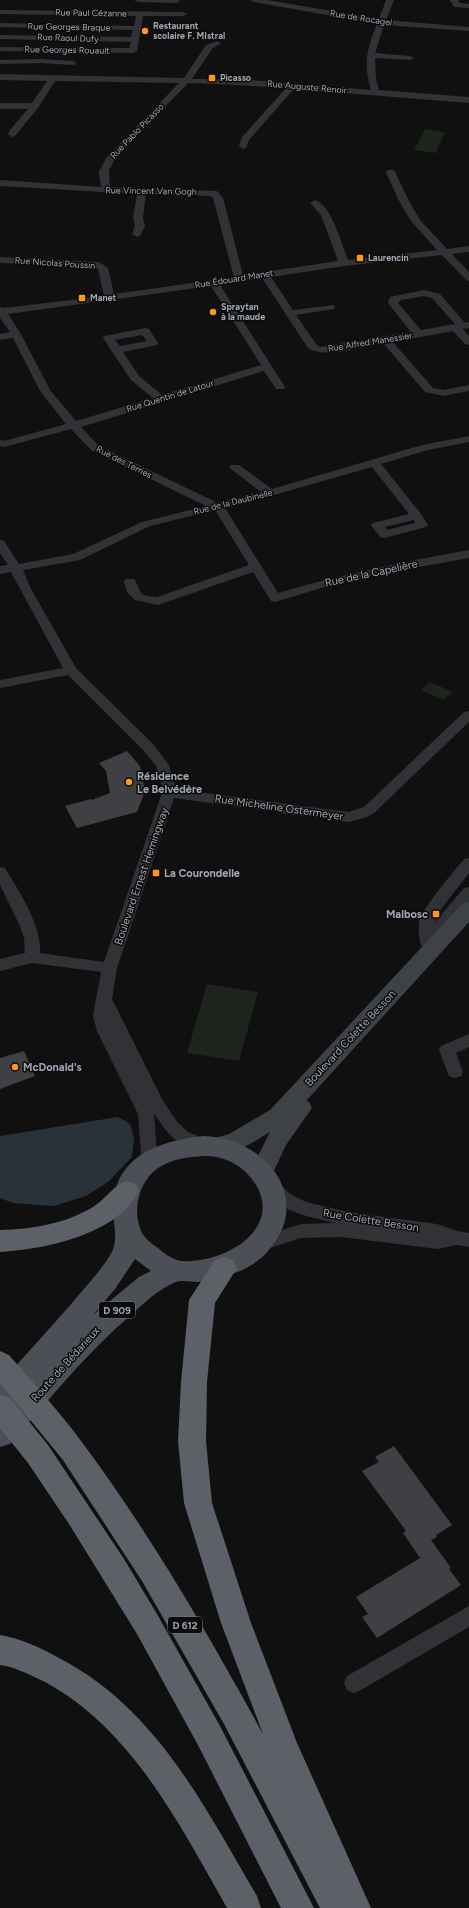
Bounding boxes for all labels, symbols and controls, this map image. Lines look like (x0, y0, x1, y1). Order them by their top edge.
street label: Rue Paul Cézanne (55, 6, 127, 19)
street label: Rue de Rocagel (329, 7, 393, 28)
street label: Rue Georges Braque (28, 20, 111, 33)
place label: Restaurant scolaire F. MIstral (153, 20, 225, 41)
marker: Restaurant scolaire F. MIstral (140, 26, 150, 36)
street label: Rue Raoul Dufy (37, 31, 99, 44)
street label: Rue Georges Rouault (24, 43, 110, 56)
place label: Picasso (220, 72, 251, 83)
marker: Picasso (207, 73, 217, 83)
street label: Rue Auguste Renoir (267, 78, 347, 95)
street label: Rue Pablo Picasso (107, 101, 166, 161)
street label: Rue Vincent Van Gogh (105, 184, 197, 197)
place label: Laurencin (368, 252, 409, 263)
marker: Laurencin (355, 253, 365, 263)
street label: Rue Nicolas Poussin (14, 254, 96, 271)
street label: Rue Édouard Manet (194, 267, 275, 290)
place label: Manet (90, 292, 117, 303)
marker: Manet (77, 293, 87, 303)
place label: Spraytan à la maude (221, 301, 265, 322)
marker: Spraytan à la maude (208, 307, 218, 317)
street label: Rue Alfred Manessier (327, 329, 413, 354)
street label: Rue Quentin de Latour (125, 377, 215, 414)
street label: Rue des Terries (95, 443, 154, 480)
street label: Rue de la Daubinelle (192, 486, 274, 517)
street label: Rue de la Capelière (324, 557, 419, 590)
place label: Résidence Le Belvédère (137, 770, 202, 796)
marker: Résidence Le Belvédère (124, 777, 134, 787)
street label: Rue Micheline Ostermeyer (214, 792, 344, 823)
street label: Boulevard Ernest Hemingway (112, 806, 171, 947)
place label: La Courondelle (164, 867, 240, 880)
marker: La Courondelle (151, 868, 161, 878)
place label: Malbosc (386, 908, 428, 921)
marker: Malbosc (431, 909, 441, 919)
street label: Boulevard Colette Besson (302, 988, 398, 1089)
place label: McDonald's (23, 1061, 82, 1074)
marker: McDonald's (10, 1062, 20, 1072)
street label: Rue Colette Besson (322, 1206, 420, 1235)
road number: D 909 (99, 1302, 135, 1318)
street label: Route de Bédarieux (28, 1324, 103, 1404)
road number: D 612 (168, 1617, 202, 1633)

